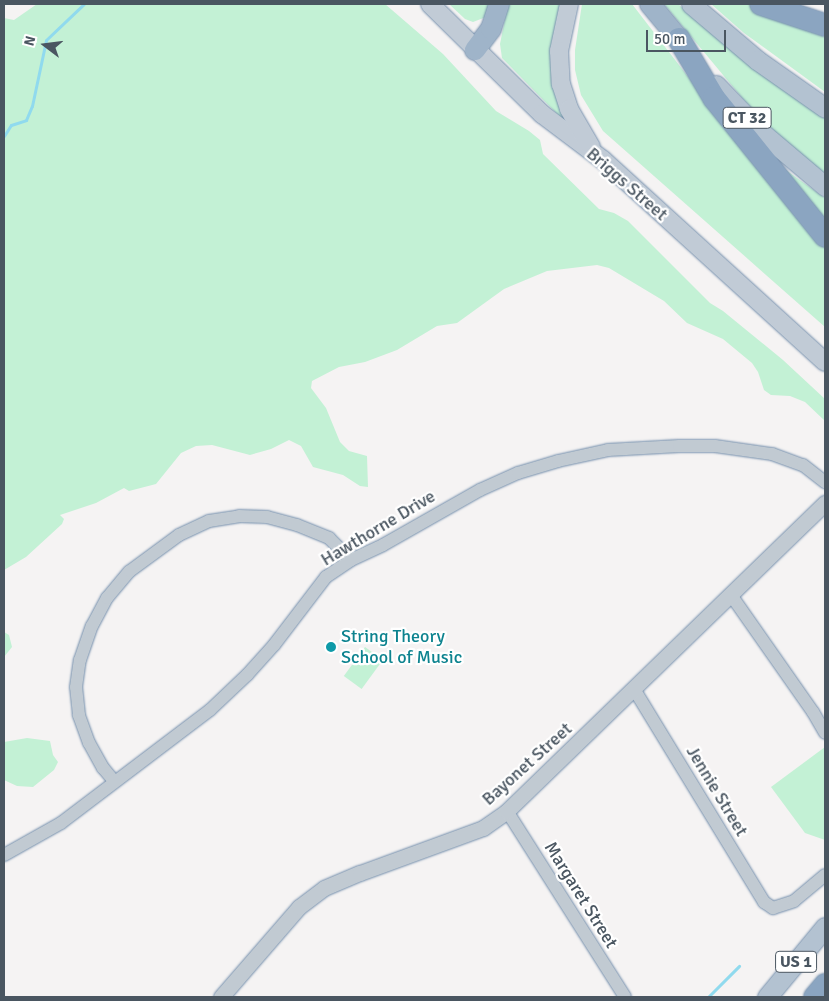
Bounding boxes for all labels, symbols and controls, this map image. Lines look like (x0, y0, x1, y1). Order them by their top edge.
north arrow (20, 20, 70, 70)
scale bar (649, 20, 729, 52)
text: 50 m (654, 30, 685, 48)
text: N (21, 34, 40, 48)
road number: CT 32 (722, 105, 772, 132)
street label: Briggs Street (582, 143, 672, 225)
street label: Hawthorne Drive (317, 485, 439, 571)
place label: String Theory School of Music (341, 626, 462, 669)
marker: String Theory School of Music (325, 641, 337, 653)
street label: Bayonet Street (478, 718, 576, 810)
street label: Jennie Street (682, 742, 752, 840)
street label: Margaret Street (540, 838, 622, 952)
road number: US 1 (775, 949, 817, 976)

